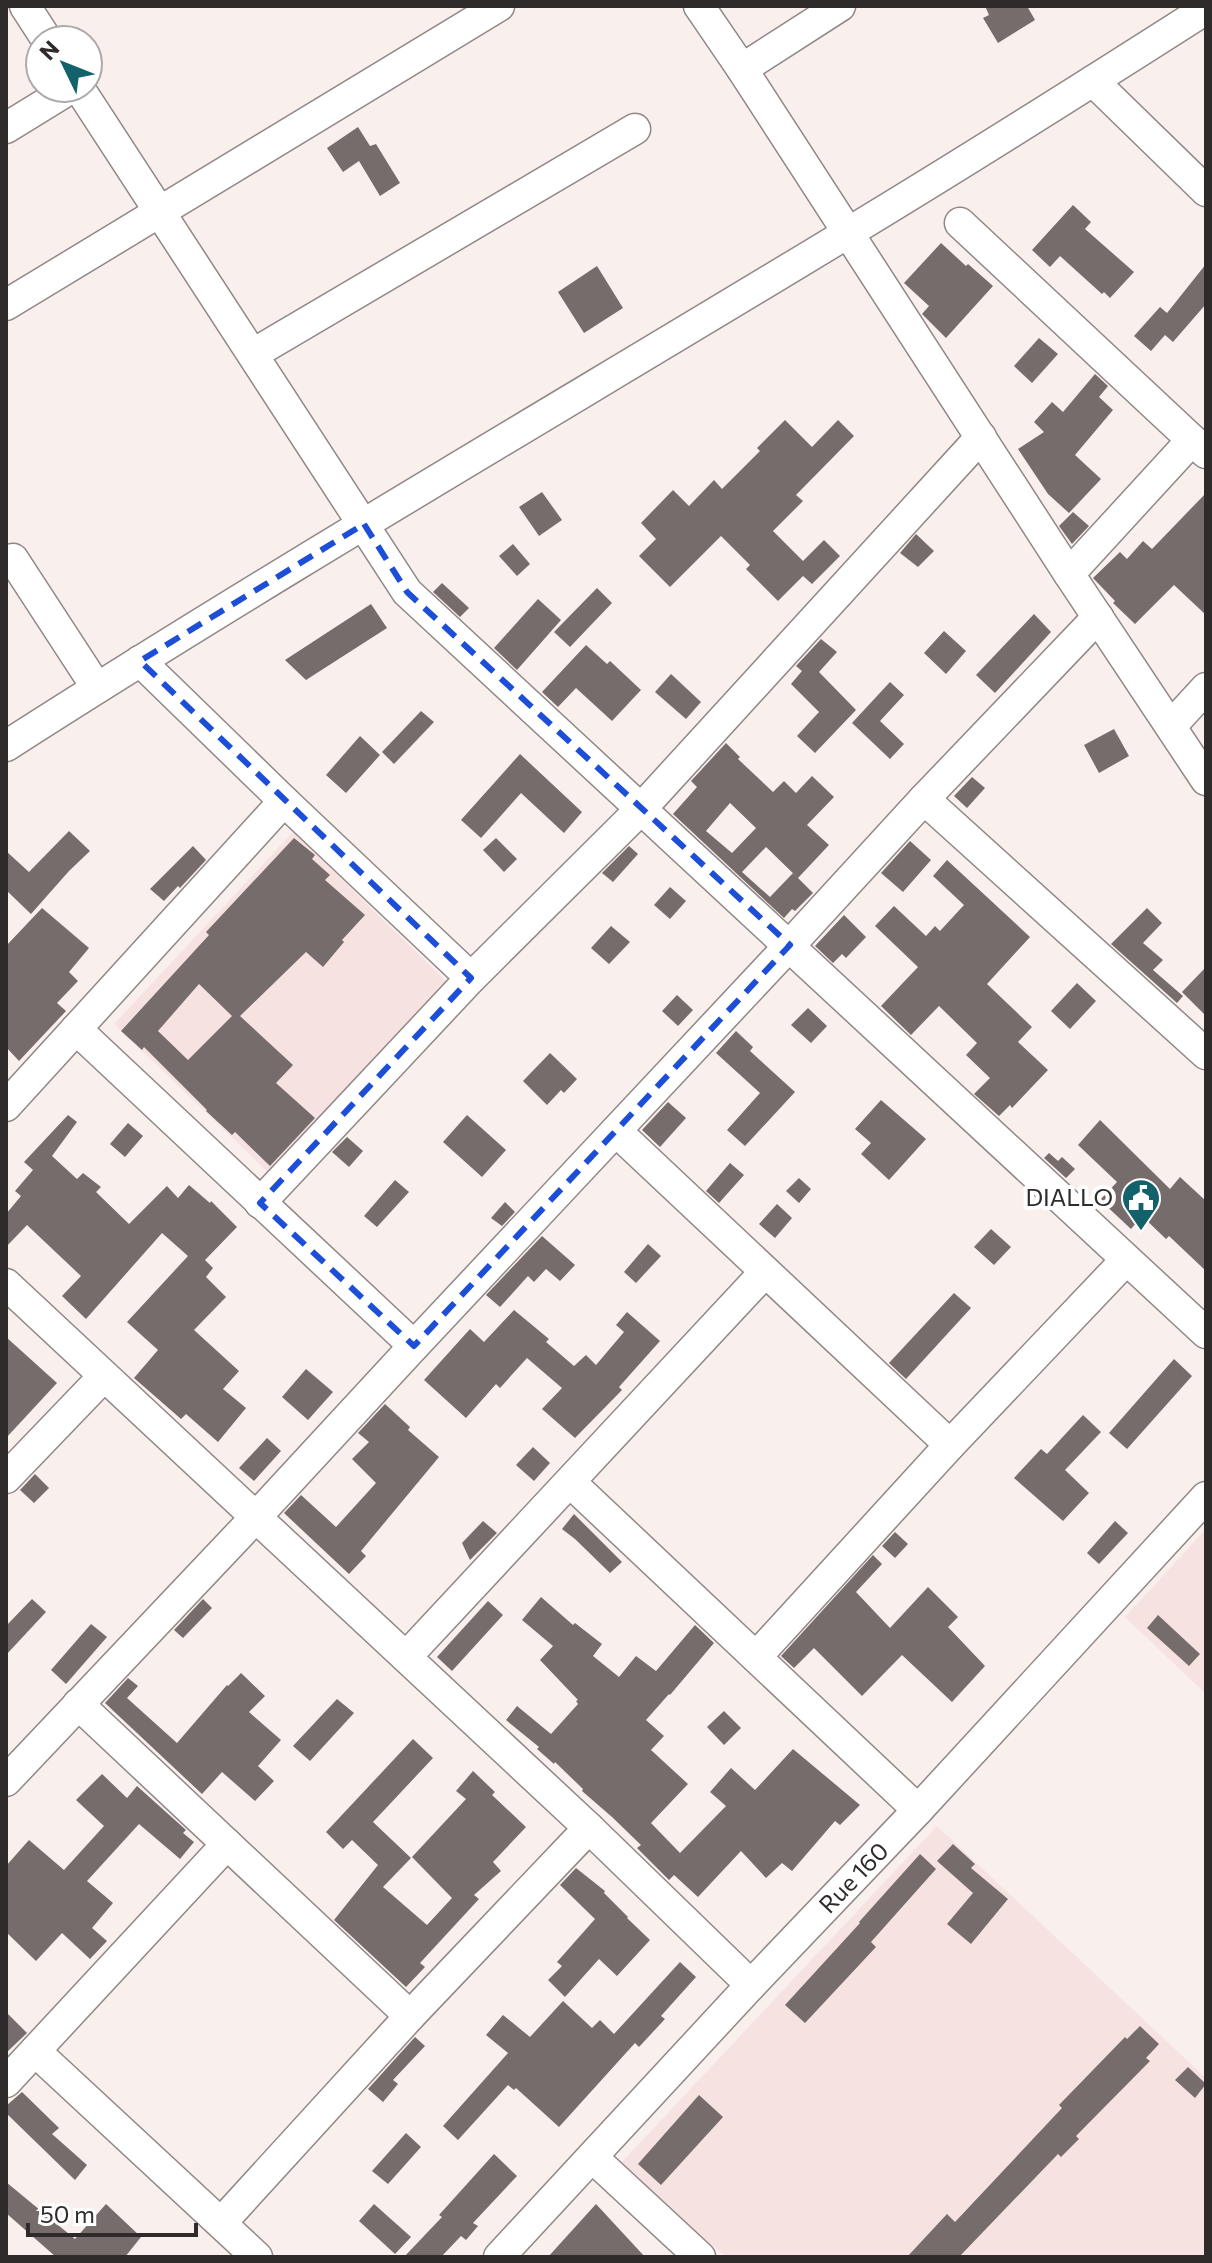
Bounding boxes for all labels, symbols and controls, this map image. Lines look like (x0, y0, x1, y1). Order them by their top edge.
north arrow (24, 24, 104, 104)
text: N (34, 35, 65, 65)
public building icon: DIALLO (1120, 1177, 1162, 1232)
place label: DIALLO (1025, 1182, 1113, 1211)
street label: Rue 160 (812, 1836, 894, 1918)
scale bar (28, 2187, 196, 2237)
text: 50 m (40, 2199, 95, 2228)

